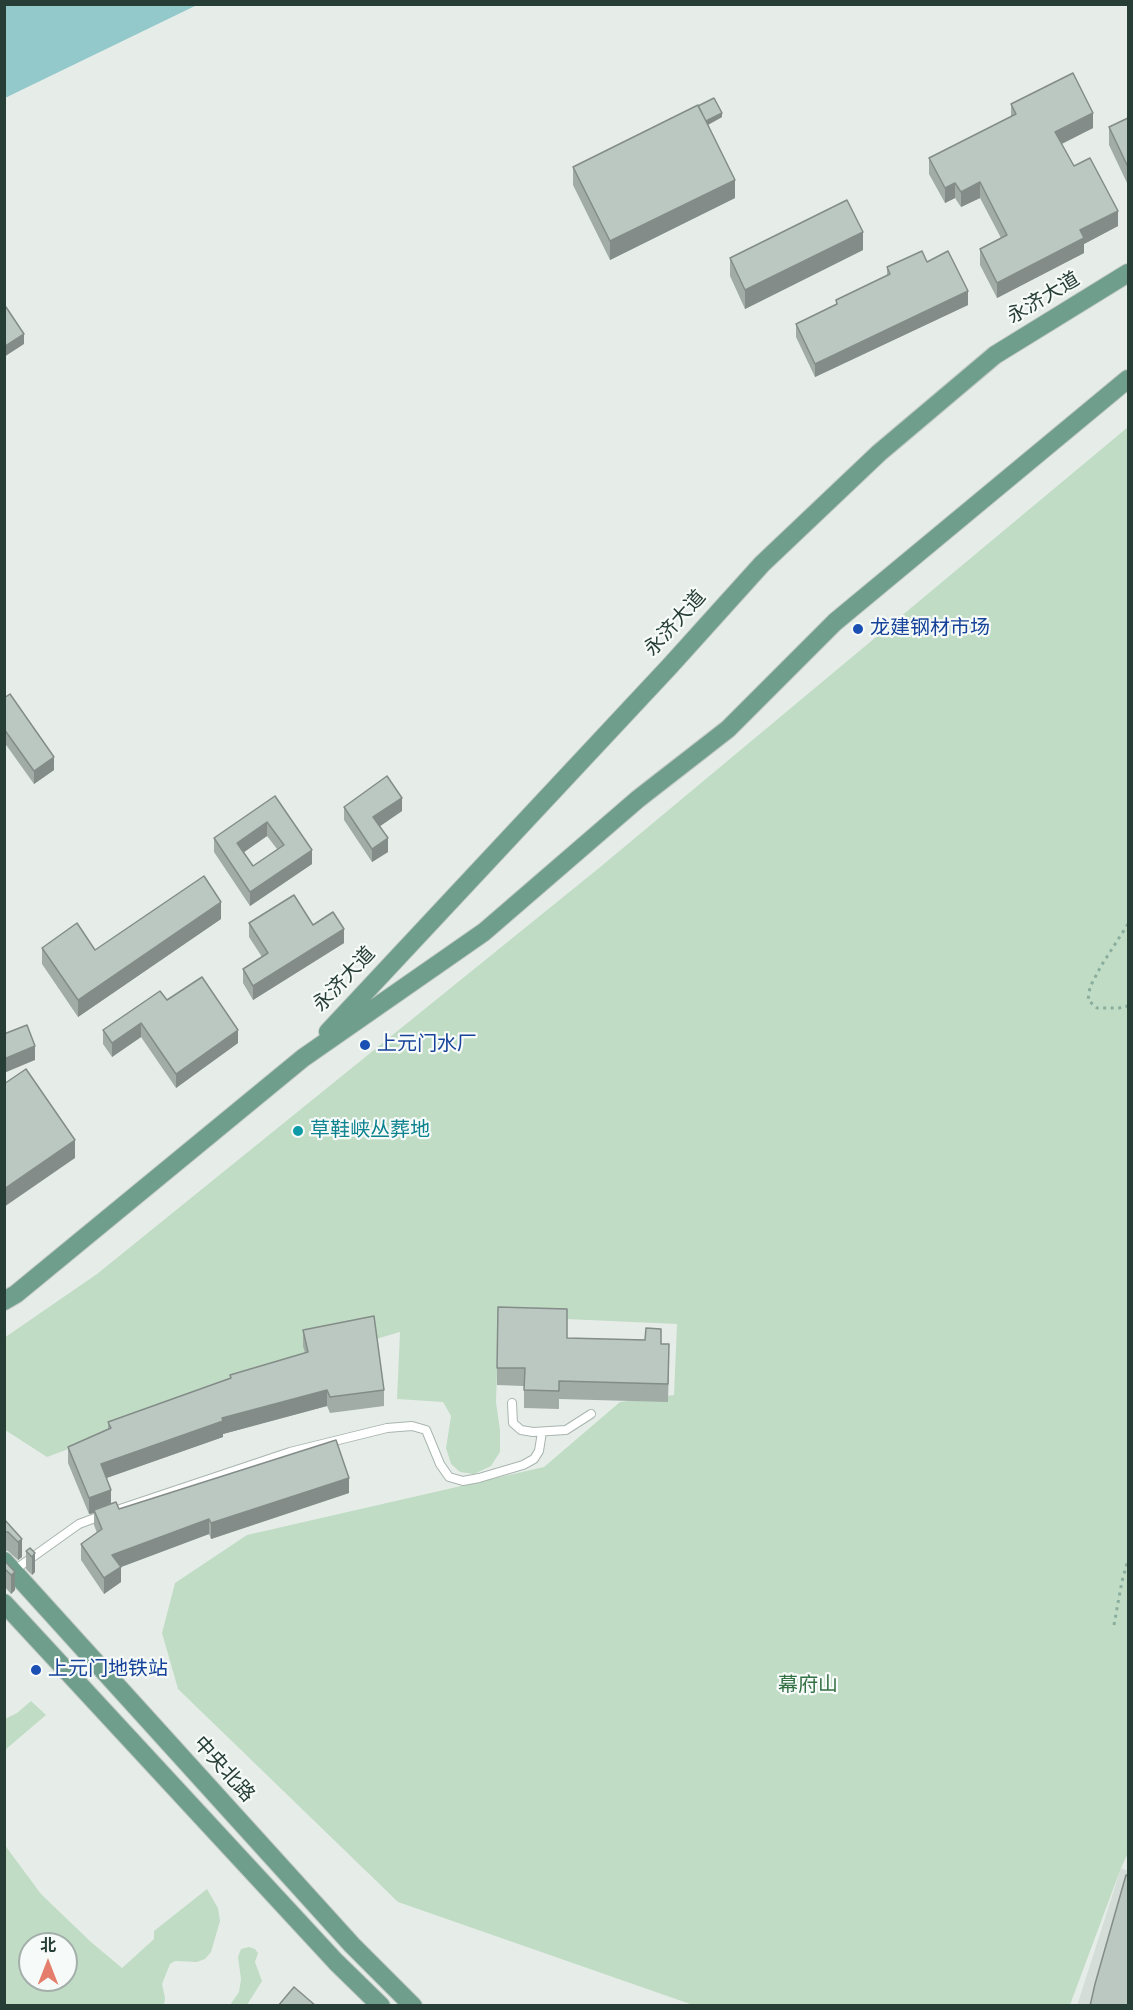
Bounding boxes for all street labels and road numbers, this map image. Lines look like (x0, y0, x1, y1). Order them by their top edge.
street label: 永济大道 (1004, 268, 1084, 330)
street label: 永济大道 (640, 586, 712, 662)
street label: 永济大道 (309, 943, 381, 1017)
street label: 中央北路 (187, 1732, 259, 1808)

